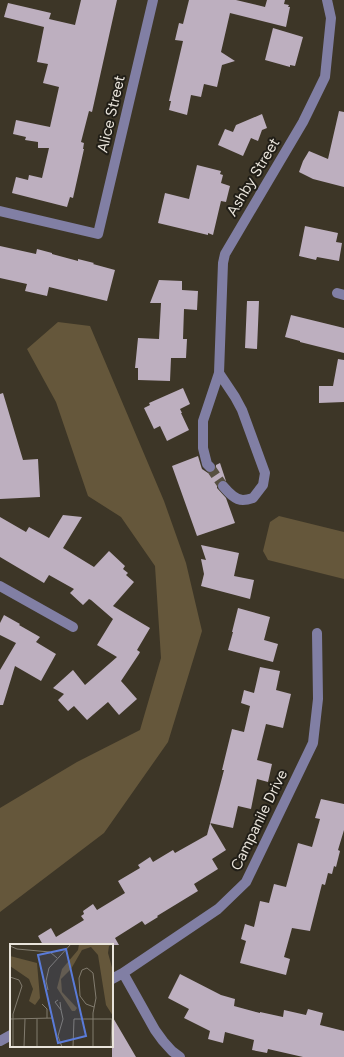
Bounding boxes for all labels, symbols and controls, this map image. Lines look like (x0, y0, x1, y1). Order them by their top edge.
street label: Alice Street (93, 73, 129, 154)
street label: Ashby Street (223, 134, 283, 219)
street label: Campanile Drive (227, 767, 291, 873)
inset map (10, 944, 113, 1047)

